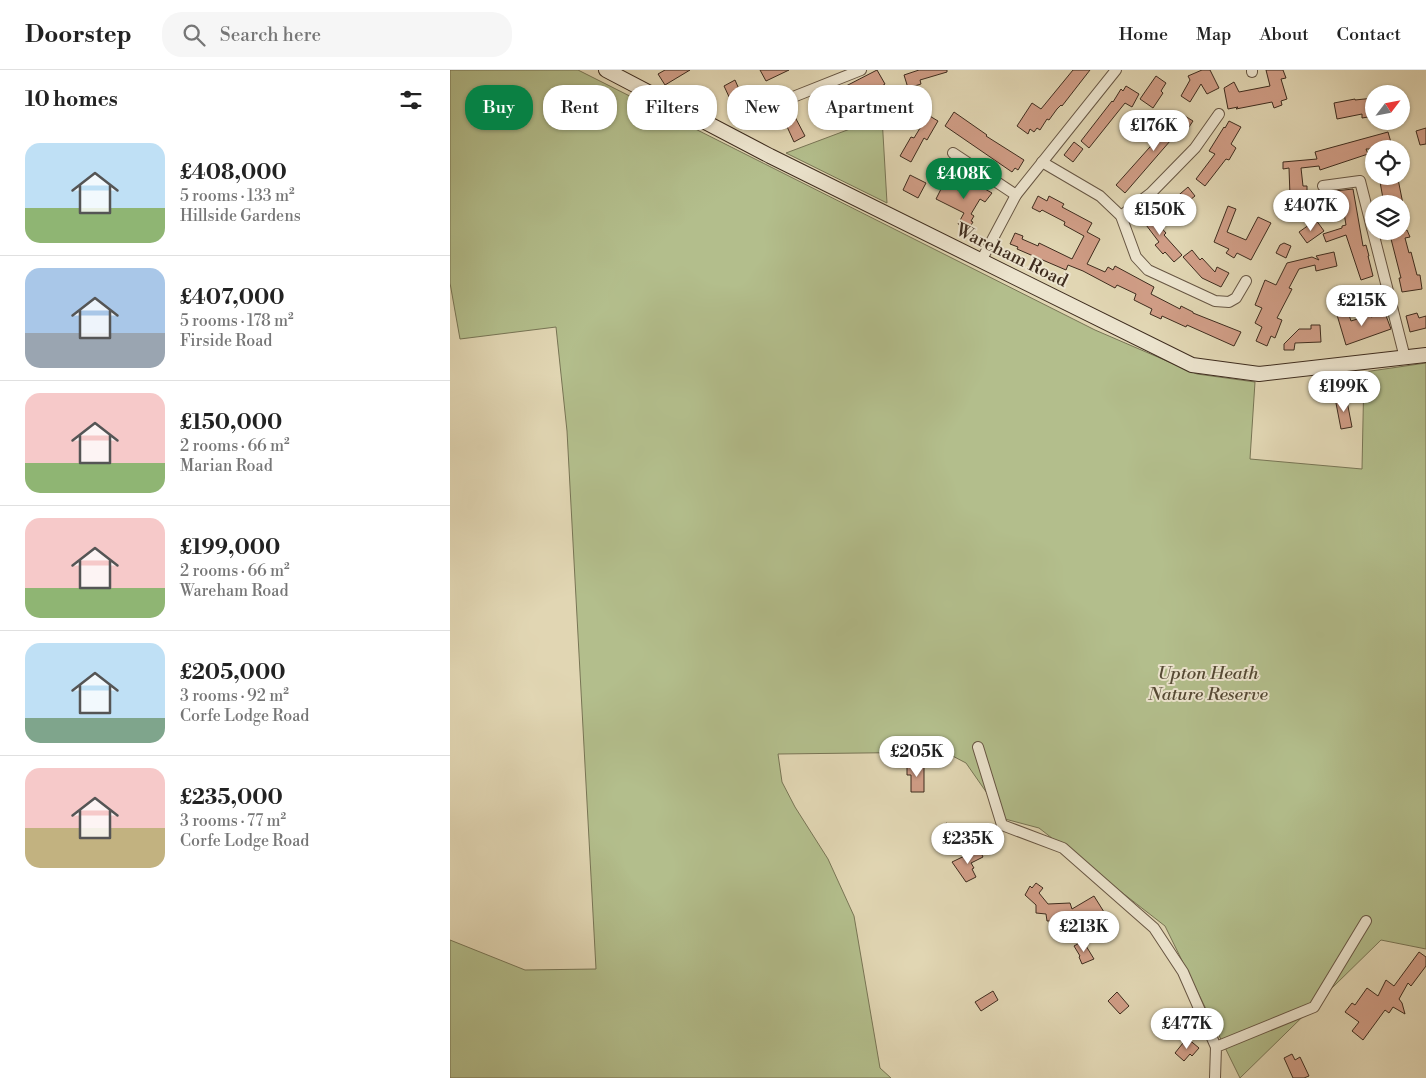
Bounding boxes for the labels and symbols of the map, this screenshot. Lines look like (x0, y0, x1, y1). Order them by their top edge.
north arrow (1365, 85, 1410, 130)
pin: £176K (1119, 109, 1189, 152)
pin: £408K (929, 158, 999, 200)
pin: £407K (1276, 190, 1346, 232)
pin: £150K (1125, 194, 1195, 236)
street label: Wareham Road (951, 218, 1072, 293)
pin: £215K (1327, 284, 1397, 327)
pin: £199K (1309, 370, 1379, 413)
park label: Upton Heath Nature Reserve (1147, 662, 1269, 706)
pin: £205K (882, 736, 952, 778)
pin: £235K (933, 822, 1003, 865)
pin: £213K (1049, 910, 1119, 953)
pin: £477K (1152, 1008, 1222, 1050)

